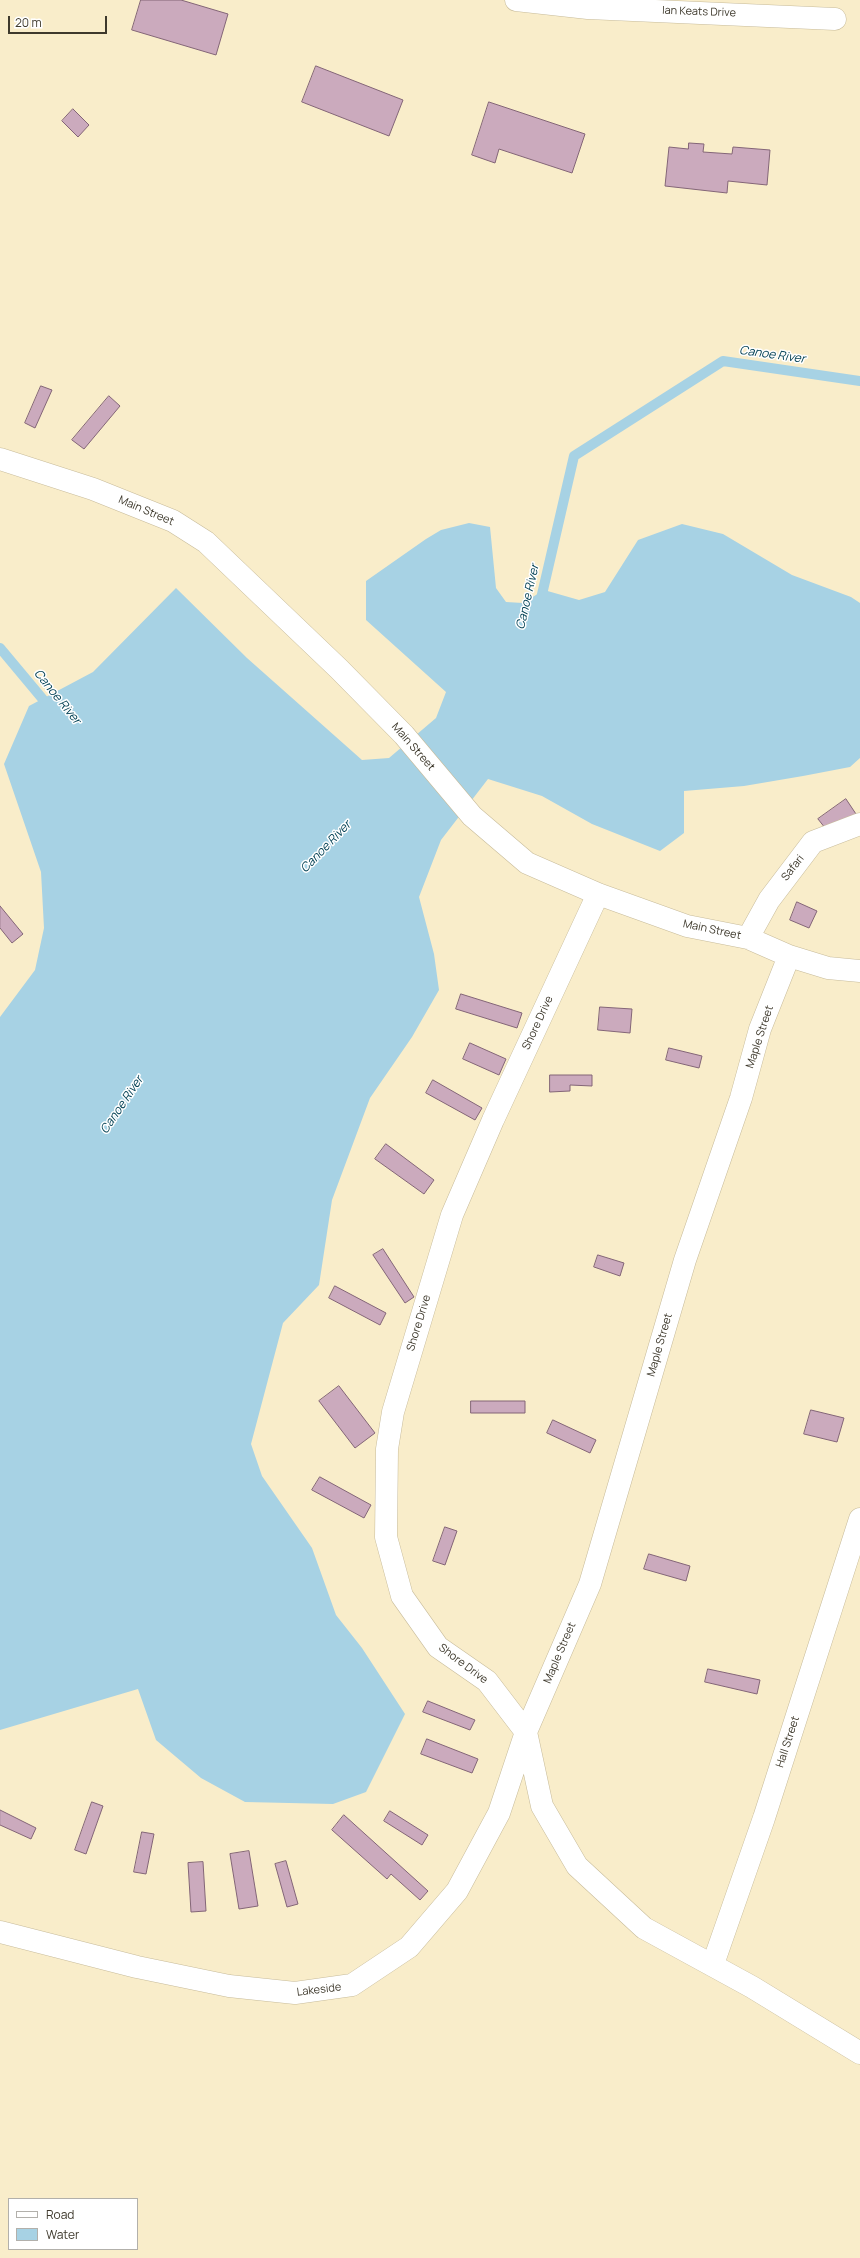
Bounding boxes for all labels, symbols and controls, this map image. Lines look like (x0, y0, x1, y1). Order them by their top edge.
street label: Ian Keats Drive (662, 4, 736, 20)
scale bar (10, 8, 109, 34)
text: 20 m (15, 14, 42, 31)
water label: Canoe River (738, 343, 806, 367)
street label: Main Street (116, 493, 176, 529)
water label: Canoe River (514, 563, 542, 631)
water label: Canoe River (31, 667, 83, 727)
street label: Main Street (389, 720, 437, 774)
water label: Canoe River (298, 818, 354, 876)
street label: Safari (779, 852, 807, 884)
street label: Main Street (682, 917, 742, 943)
street label: Shore Drive (520, 994, 556, 1052)
street label: Maple Street (744, 1004, 776, 1070)
water label: Canoe River (97, 1073, 147, 1137)
street label: Shore Drive (404, 1293, 434, 1353)
street label: Maple Street (645, 1312, 675, 1378)
street label: Maple Street (541, 1620, 579, 1686)
street label: Shore Drive (436, 1641, 490, 1687)
street label: Hall Street (773, 1715, 803, 1769)
street label: Lakeside (296, 1981, 342, 1999)
legend (8, 2198, 138, 2250)
text: Road (46, 2206, 74, 2223)
text: Water (46, 2226, 79, 2243)

